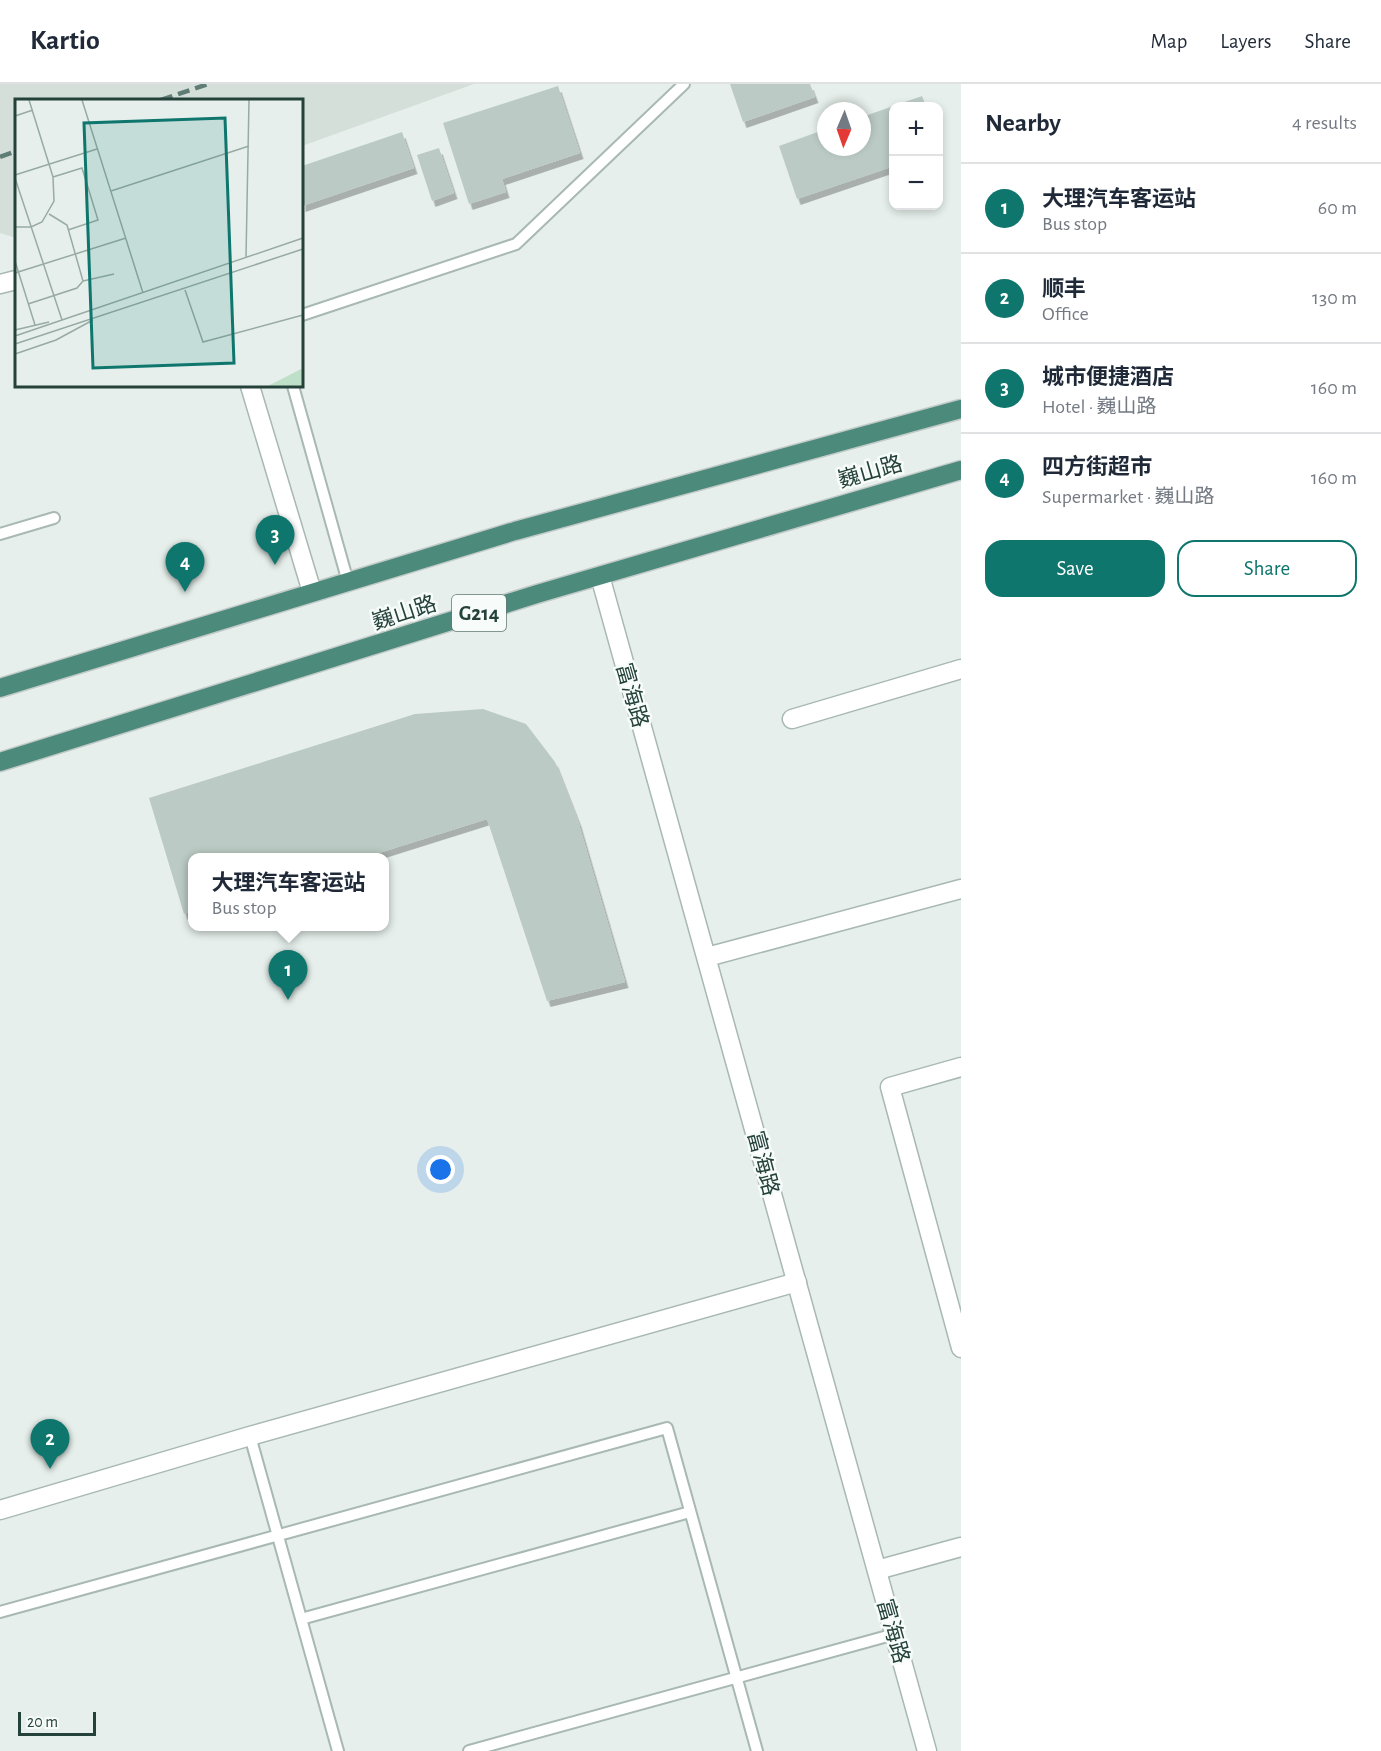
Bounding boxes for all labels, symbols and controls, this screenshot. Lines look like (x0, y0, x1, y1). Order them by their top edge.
text: Kartio (30, 27, 100, 55)
text: Map (1151, 31, 1187, 52)
text: Layers (1220, 31, 1271, 52)
text: Share (1304, 31, 1351, 52)
inset map (15, 99, 303, 387)
north arrow (817, 102, 871, 156)
map controls (889, 102, 943, 210)
button: + (889, 102, 943, 156)
text: Nearby (985, 110, 1061, 136)
text: 4 results (1292, 113, 1357, 133)
button: − (889, 156, 943, 210)
text: 大理汽车客运站 (1042, 188, 1196, 210)
text: 1 (1001, 198, 1008, 218)
text: 60 m (1318, 198, 1357, 218)
text: Bus stop (1042, 214, 1107, 234)
text: 顺丰 (1042, 278, 1086, 300)
text: 2 (1000, 288, 1009, 308)
text: 130 m (1312, 288, 1357, 308)
text: Office (1042, 304, 1089, 324)
text: 城市便捷酒店 (1042, 366, 1174, 388)
text: 3 (1000, 378, 1009, 398)
text: 160 m (1311, 378, 1357, 398)
text: Hotel · 巍山路 (1042, 397, 1157, 417)
street label: 巍山路 (835, 451, 905, 492)
text: 四方街超市 (1042, 456, 1152, 478)
text: 4 (999, 468, 1010, 488)
text: 160 m (1311, 468, 1357, 488)
text: Supermarket · 巍山路 (1042, 487, 1215, 507)
pin: 3 (256, 516, 294, 565)
button: Save (985, 540, 1165, 597)
button: Share (1177, 540, 1357, 597)
pin: 4 (166, 542, 204, 592)
street label: 巍山路 (369, 591, 439, 634)
road number: G214 (452, 595, 506, 631)
street label: 富海路 (612, 660, 653, 730)
popup (188, 853, 389, 931)
text: 大理汽车客运站 (211, 872, 366, 894)
text: Bus stop (211, 898, 277, 918)
pin: 1 (268, 950, 308, 1000)
street label: 富海路 (744, 1128, 783, 1198)
your location (426, 1155, 455, 1184)
pin: 2 (31, 1420, 70, 1469)
street label: 富海路 (873, 1596, 914, 1666)
scale bar (18, 1709, 96, 1736)
text: 20 m (27, 1714, 58, 1730)

